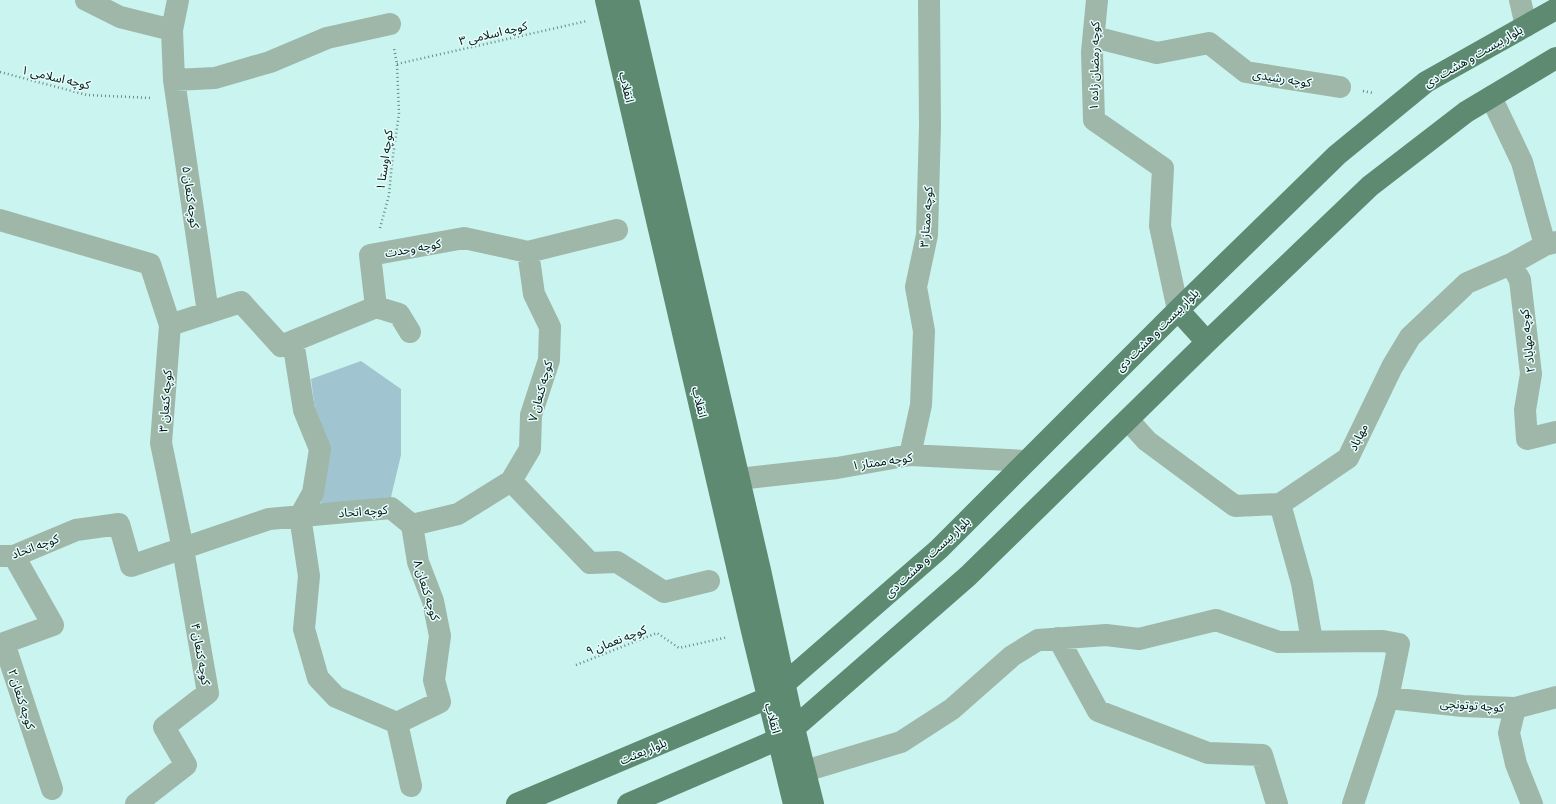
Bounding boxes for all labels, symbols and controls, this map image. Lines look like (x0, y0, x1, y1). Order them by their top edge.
street label: کوچه اسلامی ۳ (457, 18, 530, 49)
street label: کوچه رمضان زاده ۱ (1086, 20, 1103, 111)
street label: بلوار بیست و هشت دی (1421, 22, 1525, 90)
street label: کوچه اسلامی ۱ (20, 62, 93, 93)
street label: کوچه رشیدی (1251, 66, 1314, 91)
street label: انقلاب (616, 70, 638, 104)
street label: کوچه اوستا ۱ (372, 128, 397, 191)
street label: کوچه کنعان ۵ (178, 165, 203, 230)
street label: کوچه ممتاز ۳ (916, 185, 937, 248)
street label: کوچه وحدت (384, 236, 443, 261)
street label: بلوار بیست و هشت دی (1112, 285, 1202, 375)
street label: کوچه مهاباد ۲ (1516, 307, 1539, 374)
street label: کوچه کنعان ۷ (525, 358, 557, 423)
street label: کوچه کنعان ۳ (155, 368, 176, 433)
street label: انقلاب (689, 385, 711, 419)
street label: مهاباد (1345, 421, 1371, 453)
street label: کوچه ممتاز ۱ (851, 449, 914, 474)
street label: کوچه اتحاد (338, 502, 389, 521)
street label: بلوار بیست و هشت دی (881, 514, 973, 601)
street label: کوچه اتحاد (9, 530, 62, 562)
street label: کوچه کنعان ۸ (410, 558, 444, 623)
street label: کوچه نعمان ۹ (584, 621, 650, 659)
street label: کوچه کنعان ۴ (187, 622, 214, 687)
street label: کوچه کنعان ۲ (4, 667, 39, 732)
street label: کوچه توتونچی (1439, 695, 1506, 716)
street label: انقلاب (761, 701, 784, 735)
street label: بلوار بعثت (617, 734, 669, 768)

